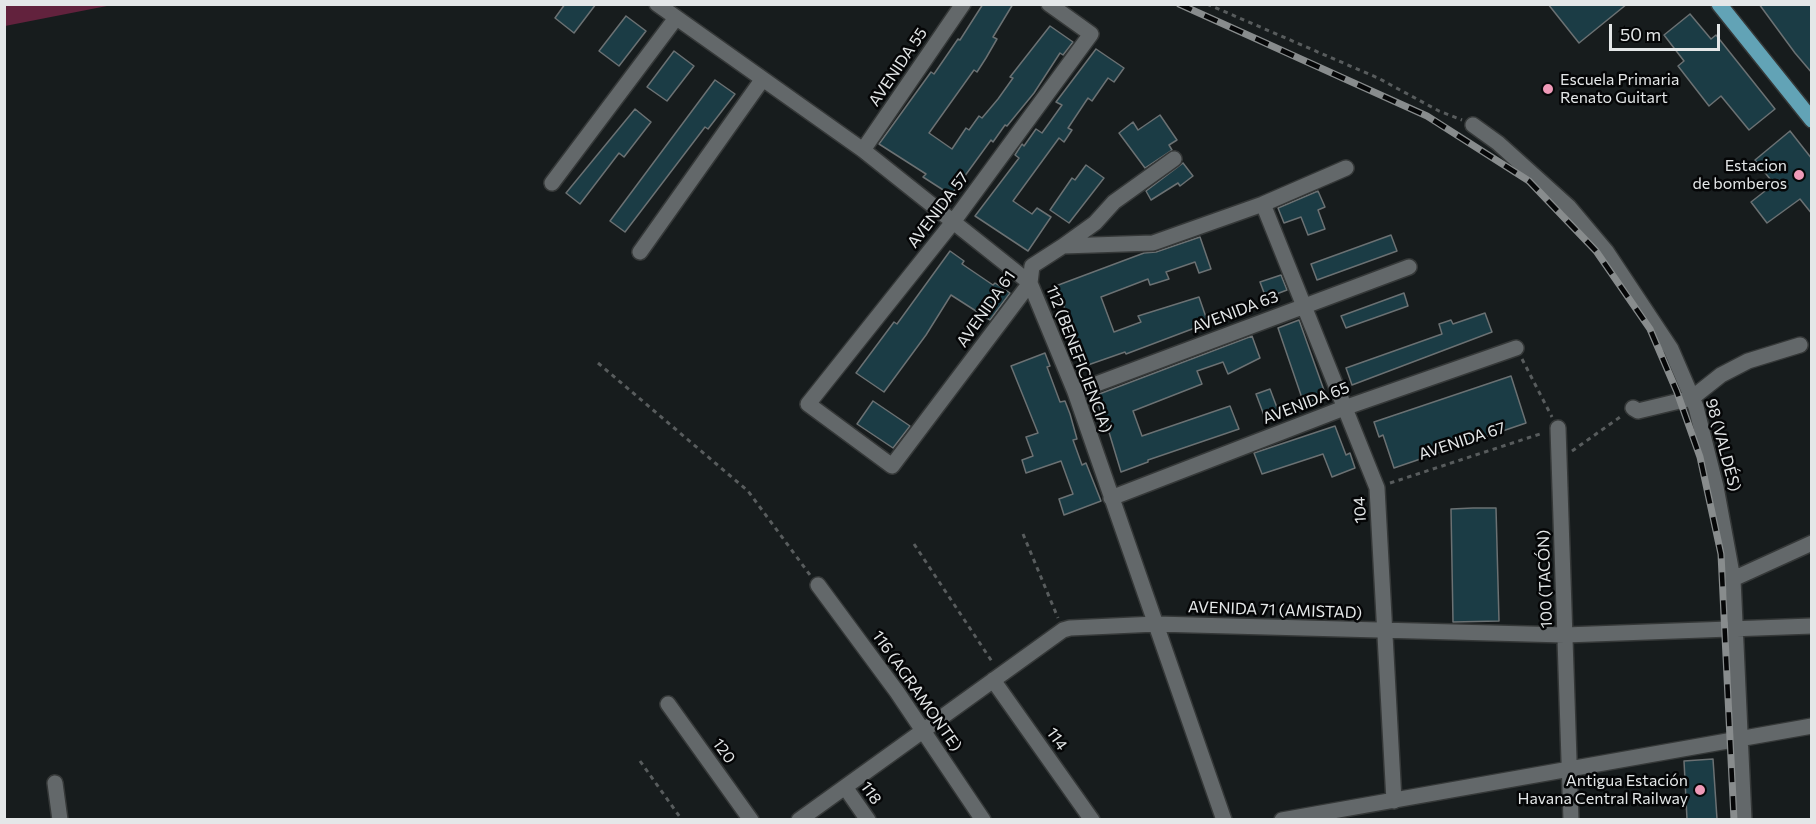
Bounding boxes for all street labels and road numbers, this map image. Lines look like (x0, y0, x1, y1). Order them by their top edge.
street label: AVENIDA 55 (865, 24, 931, 110)
street label: AVENIDA 57 (903, 168, 973, 252)
street label: AVENIDA 61 (953, 267, 1019, 351)
street label: 112 (BENEFICIENCIA) (1042, 283, 1116, 435)
street label: AVENIDA 63 (1189, 287, 1281, 337)
street label: AVENIDA 65 (1260, 378, 1352, 428)
street label: 98 (VALDÉS) (1701, 396, 1745, 494)
street label: AVENIDA 67 (1416, 418, 1508, 464)
street label: 104 (1350, 496, 1370, 524)
street label: 100 (TACÓN) (1534, 529, 1556, 629)
street label: AVENIDA 71 (AMISTAD) (1188, 597, 1362, 623)
street label: 116 (AGRAMONTE) (868, 627, 966, 755)
street label: 114 (1042, 724, 1072, 754)
street label: 120 (709, 735, 739, 767)
street label: 118 (856, 778, 886, 808)

